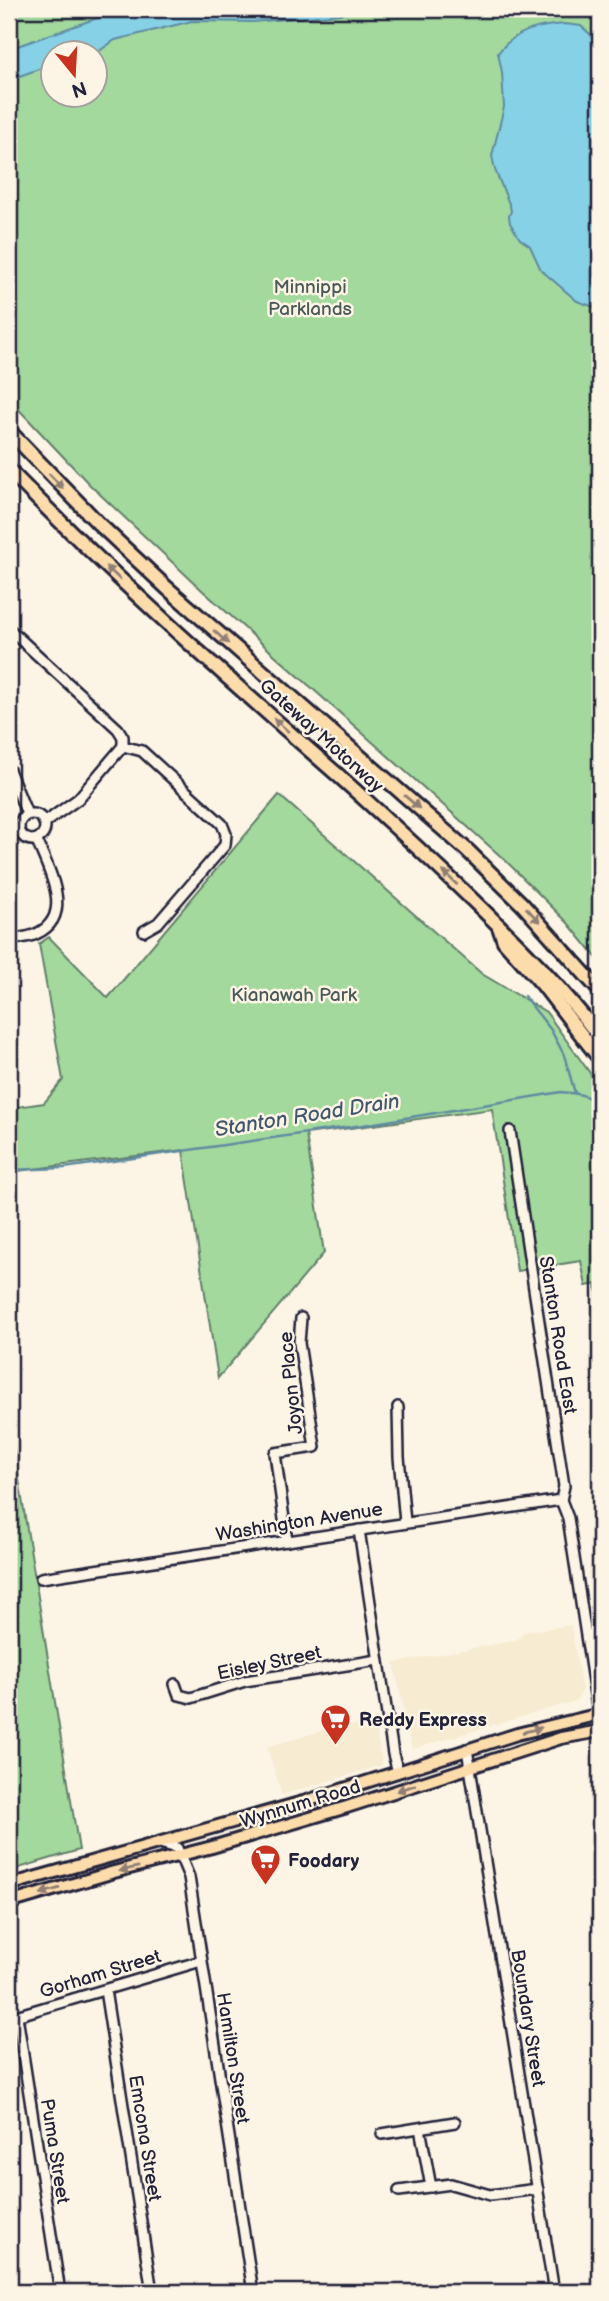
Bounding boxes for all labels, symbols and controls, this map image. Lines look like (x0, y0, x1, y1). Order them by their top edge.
north arrow (38, 38, 108, 108)
text: N (68, 76, 89, 102)
park label: Minnippi Parklands (268, 276, 352, 321)
one-way arrow (47, 472, 63, 489)
one-way arrow (104, 564, 121, 581)
one-way arrow (213, 629, 230, 644)
street label: Gateway Motorway (254, 674, 388, 798)
one-way arrow (272, 717, 290, 733)
one-way arrow (403, 794, 420, 809)
one-way arrow (442, 870, 459, 886)
one-way arrow (525, 906, 541, 924)
park label: Kianawah Park (231, 984, 358, 1007)
water label: Stanton Road Drain (213, 1089, 401, 1142)
street label: Stanton Road East (534, 1255, 581, 1416)
street label: Joyon Place (275, 1330, 308, 1435)
street label: Washington Avenue (214, 1498, 384, 1547)
street label: Eisley Street (215, 1641, 324, 1686)
supermarket icon: Reddy Express (319, 1702, 353, 1746)
place label: Reddy Express (359, 1709, 487, 1732)
one-way arrow (522, 1724, 543, 1734)
street label: Wynnum Road (238, 1775, 363, 1834)
one-way arrow (395, 1783, 416, 1794)
supermarket icon: Foodary (248, 1843, 282, 1887)
place label: Foodary (288, 1850, 360, 1873)
one-way arrow (118, 1864, 140, 1875)
one-way arrow (38, 1886, 60, 1897)
street label: Gorham Street (37, 1945, 164, 2004)
street label: Boundary Street (505, 1948, 550, 2089)
street label: Hamilton Street (211, 1991, 254, 2126)
street label: Emcona Street (123, 2073, 166, 2203)
street label: Puma Street (35, 2097, 74, 2206)

